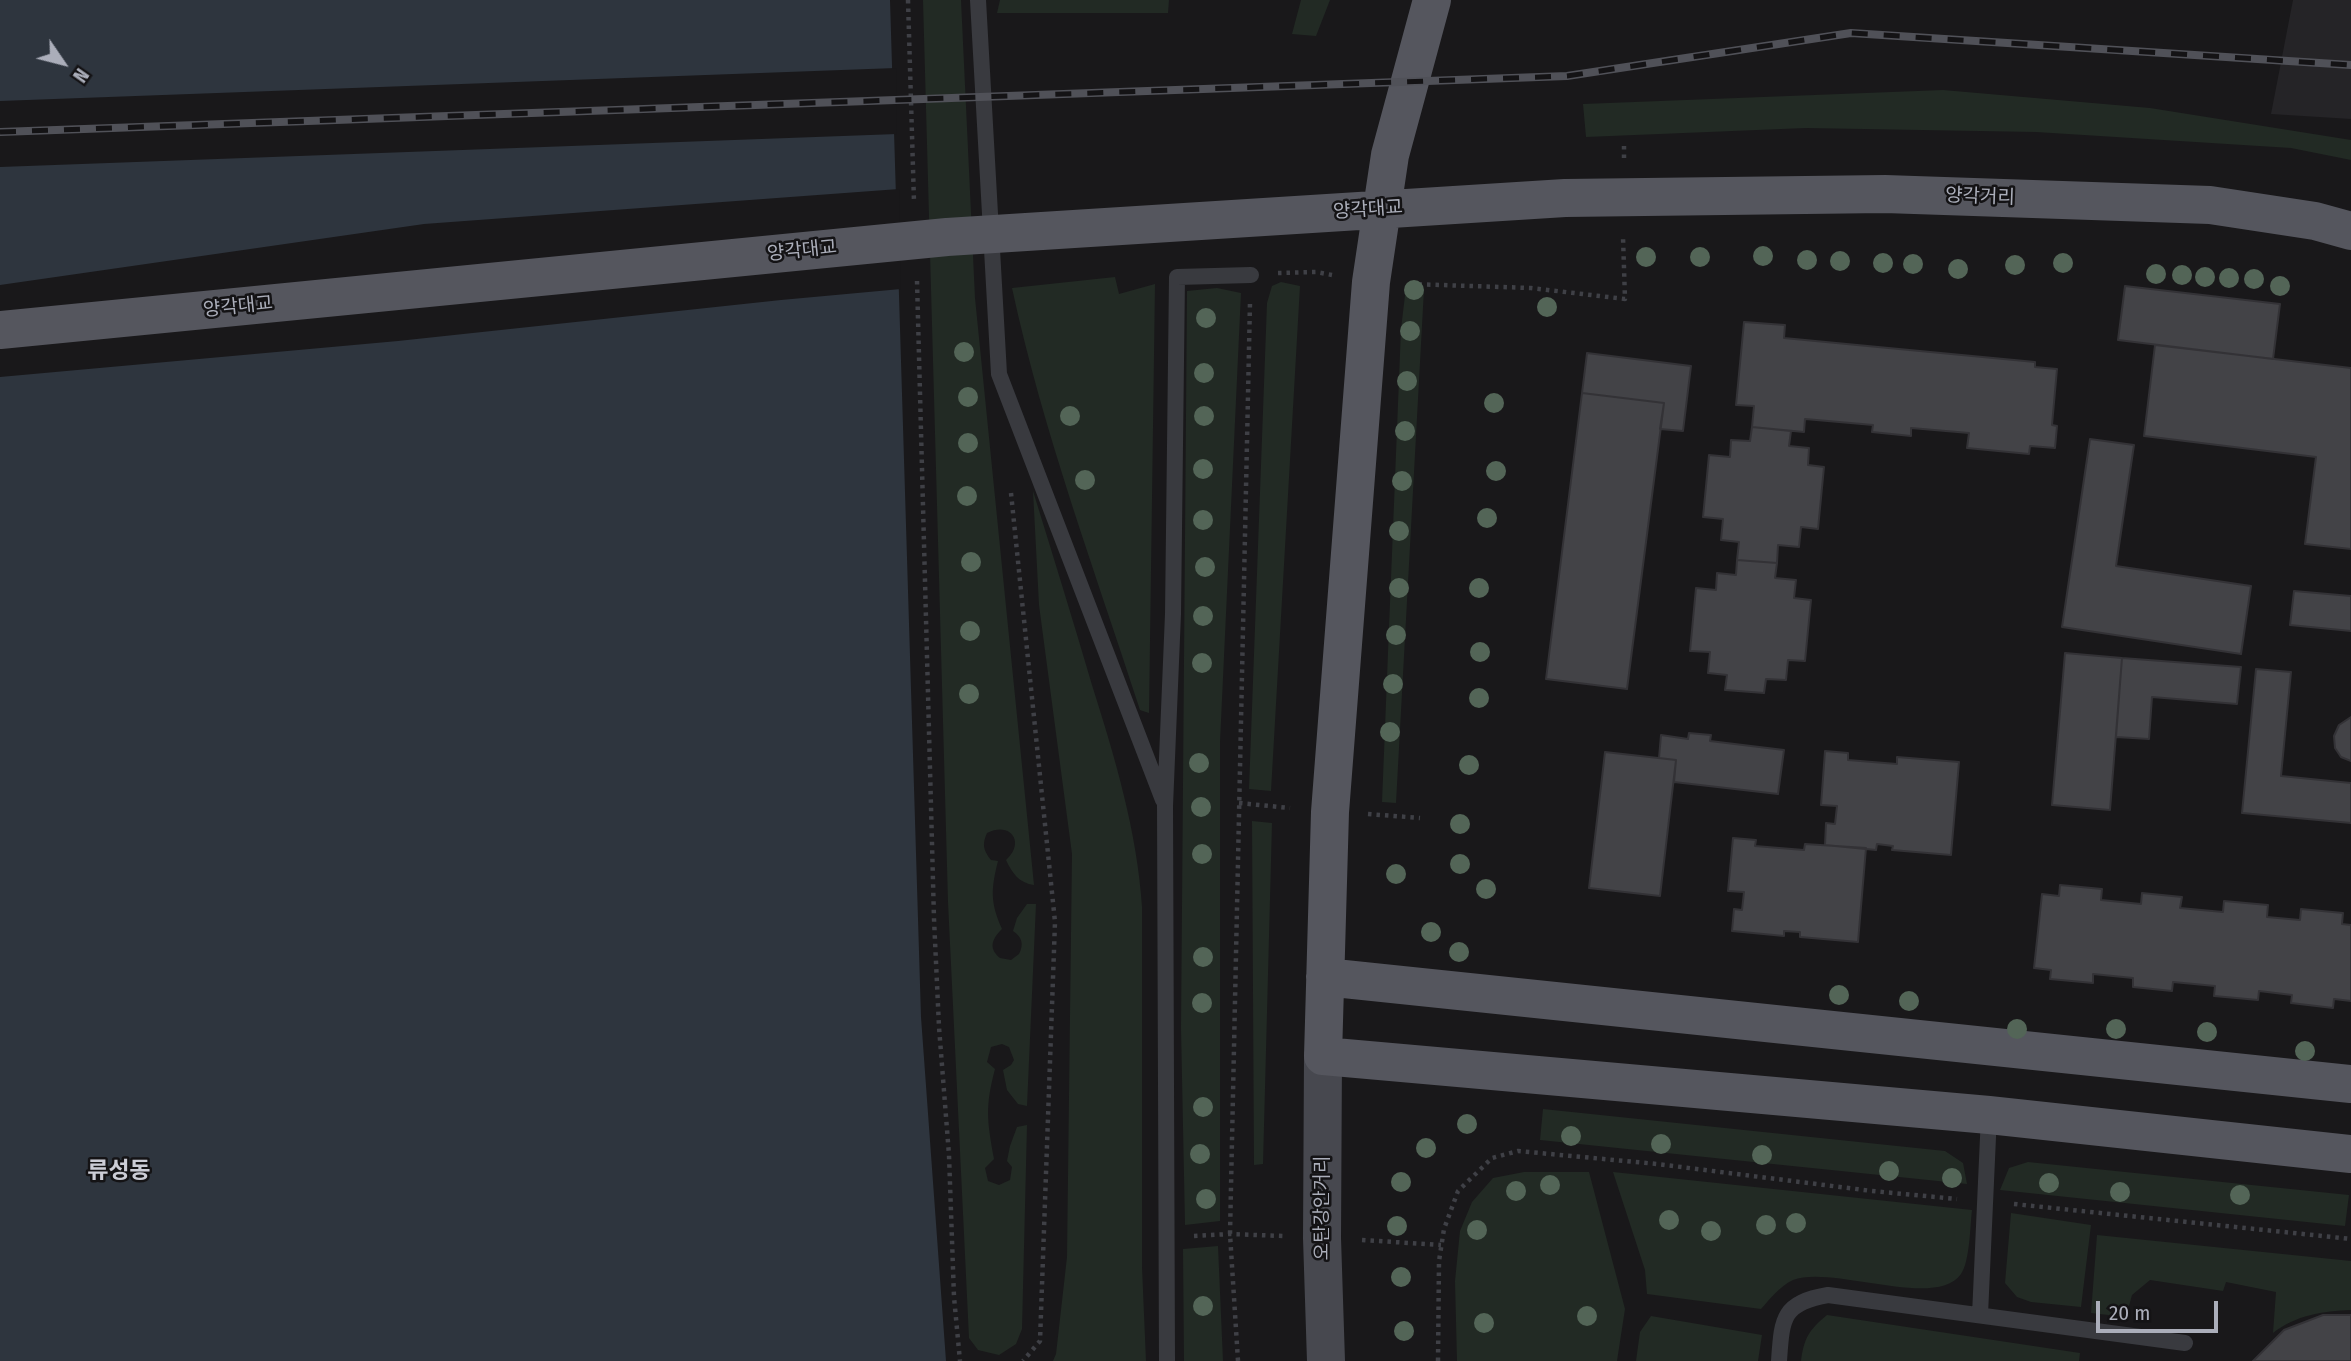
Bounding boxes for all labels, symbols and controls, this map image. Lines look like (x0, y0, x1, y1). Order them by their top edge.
north arrow (28, 28, 98, 98)
text: N (68, 64, 93, 87)
street label: 양각거리 (1945, 184, 2015, 210)
street label: 양각대교 (1332, 196, 1404, 224)
street label: 양각대교 (766, 236, 838, 266)
street label: 양각대교 (202, 292, 274, 322)
street label: 오탄강안거리 (1312, 1156, 1334, 1260)
district label: 류성동 (87, 1158, 151, 1186)
scale bar (2099, 1288, 2222, 1332)
text: 20 m (2109, 1300, 2150, 1326)

